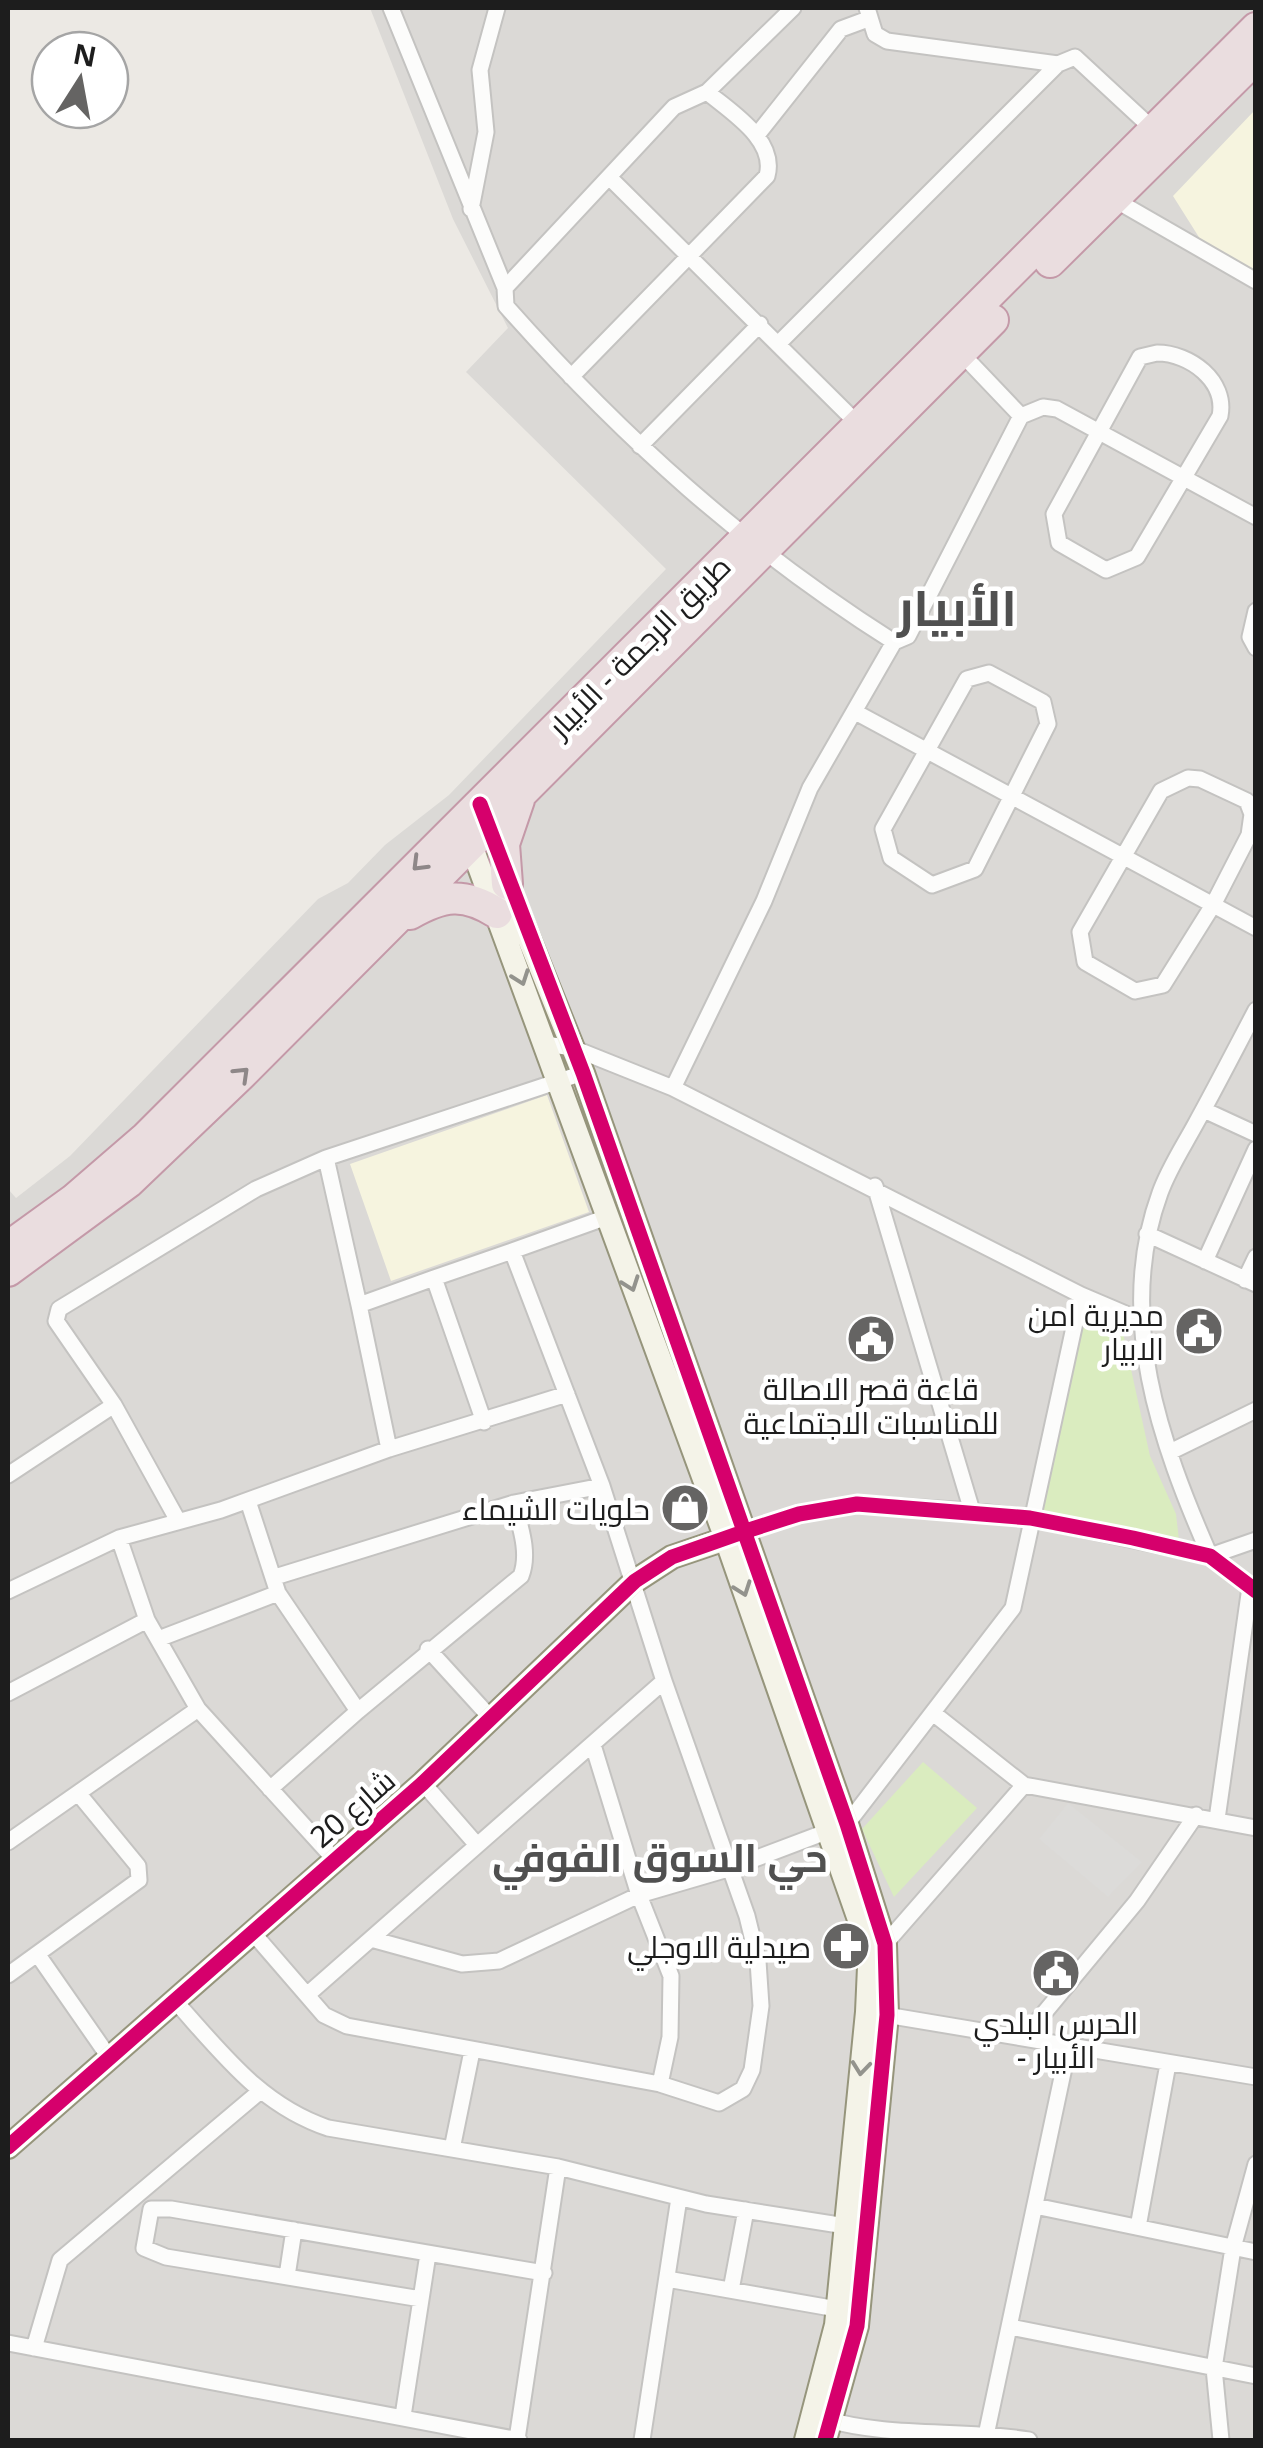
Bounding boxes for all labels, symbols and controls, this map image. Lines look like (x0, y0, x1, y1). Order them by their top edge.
north arrow (30, 30, 130, 130)
text: N (70, 34, 100, 75)
street label: طريق الرجمة - الأبيار (537, 546, 739, 748)
district label: الأبيار (895, 573, 1017, 641)
one-way arrow (413, 852, 431, 870)
one-way arrow (509, 969, 530, 986)
one-way arrow (230, 1067, 248, 1085)
one-way arrow (619, 1274, 639, 1292)
place label: مديرية امن الابيار (1028, 1294, 1164, 1369)
public building icon: مديرية امن الابيار (1173, 1305, 1225, 1357)
public building icon: قاعة قصر الاصالة للمناسبات الاجتماعية (845, 1313, 897, 1365)
place label: قاعة قصر الاصالة للمناسبات الاجتماعية (743, 1368, 999, 1443)
shop icon: حلويات الشيماء (659, 1482, 711, 1534)
place label: حلويات الشيماء (462, 1488, 650, 1529)
one-way arrow (731, 1580, 752, 1597)
street label: شارع 20 (301, 1760, 404, 1857)
district label: حي السوق الفوفي (492, 1829, 828, 1890)
pharmacy icon: صيدلية الاوجلي (820, 1920, 872, 1972)
place label: صيدلية الاوجلي (627, 1926, 811, 1971)
public building icon: الحرس البلدي - الأبيار (1030, 1947, 1082, 1999)
place label: الحرس البلدي - الأبيار (974, 2002, 1138, 2077)
one-way arrow (851, 2060, 872, 2076)

